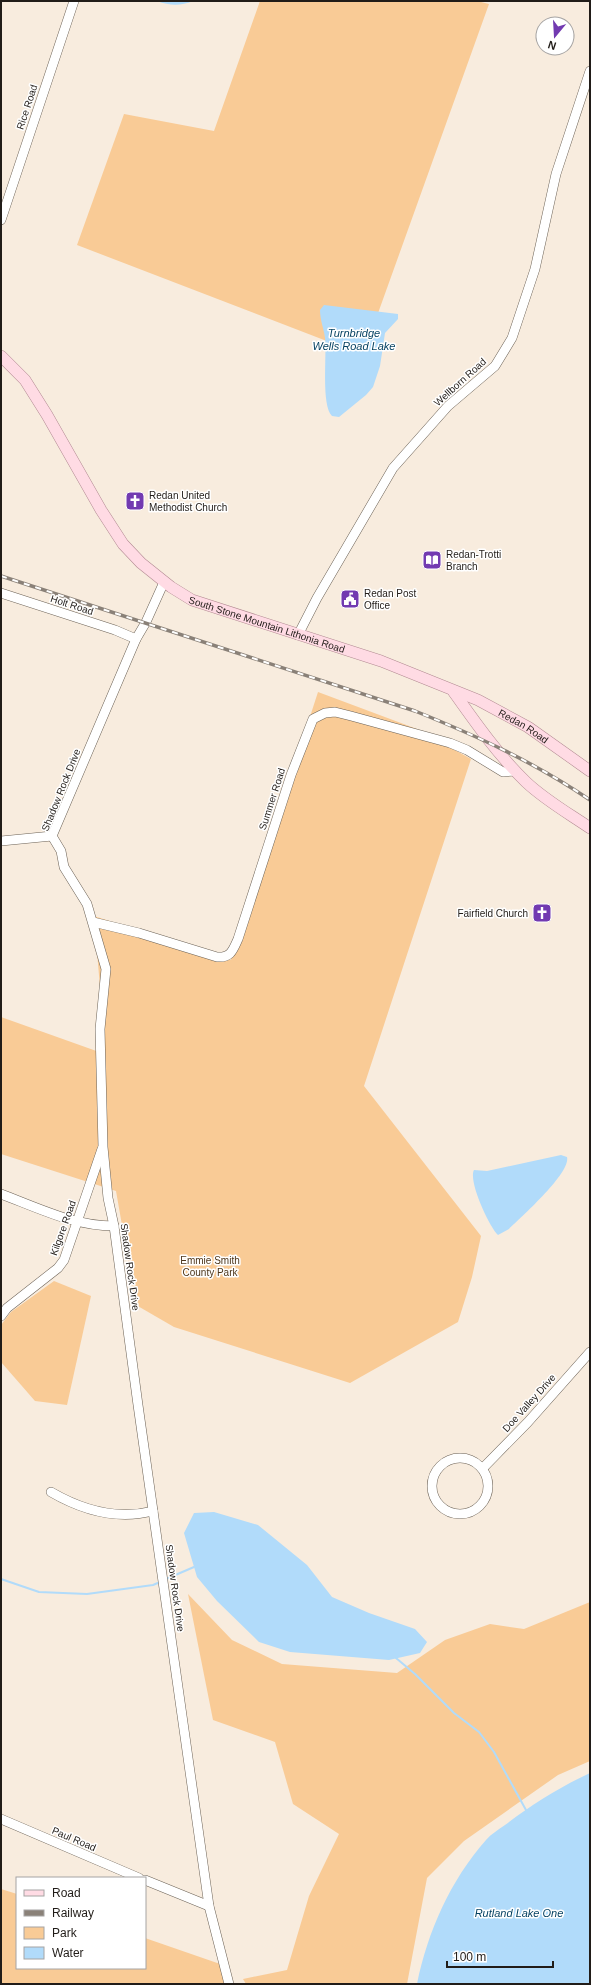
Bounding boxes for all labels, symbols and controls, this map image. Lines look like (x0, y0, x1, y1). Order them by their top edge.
north arrow (535, 16, 575, 56)
text: N (546, 39, 558, 52)
street label: Rice Road (15, 83, 39, 131)
water label: Turnbridge Wells Road Lake (313, 327, 395, 352)
street label: Wellborn Road (432, 356, 488, 408)
church icon: Redan United Methodist Church (124, 490, 146, 512)
place label: Redan United Methodist Church (149, 490, 227, 513)
library icon: Redan-Trotti Branch (421, 549, 443, 571)
place label: Redan-Trotti Branch (446, 549, 501, 572)
public building icon: Redan Post Office (339, 588, 361, 610)
place label: Redan Post Office (364, 588, 416, 611)
street label: Holt Road (49, 593, 95, 617)
street label: South Stone Mountain Lithonia Road (187, 594, 346, 655)
street label: Redan Road (497, 707, 551, 745)
street label: Shadow Rock Drive (39, 747, 83, 833)
street label: Summer Road (257, 767, 287, 831)
church icon: Fairfield Church (531, 902, 553, 924)
place label: Fairfield Church (457, 908, 528, 919)
street label: Kilgore Road (48, 1199, 78, 1257)
street label: Shadow Rock Drive (118, 1223, 142, 1312)
park label: Emmie Smith County Park (180, 1255, 240, 1278)
street label: Doe Valley Drive (500, 1372, 558, 1434)
street label: Shadow Rock Drive (163, 1544, 187, 1633)
street label: Paul Road (50, 1825, 98, 1853)
legend (16, 1877, 146, 1969)
text: Road (52, 1886, 81, 1900)
text: Railway (52, 1906, 94, 1920)
water label: Rutland Lake One (475, 1907, 563, 1919)
text: Park (52, 1926, 78, 1940)
scale bar (447, 1943, 553, 1969)
text: Water (52, 1946, 84, 1960)
text: 100 m (453, 1950, 486, 1964)

